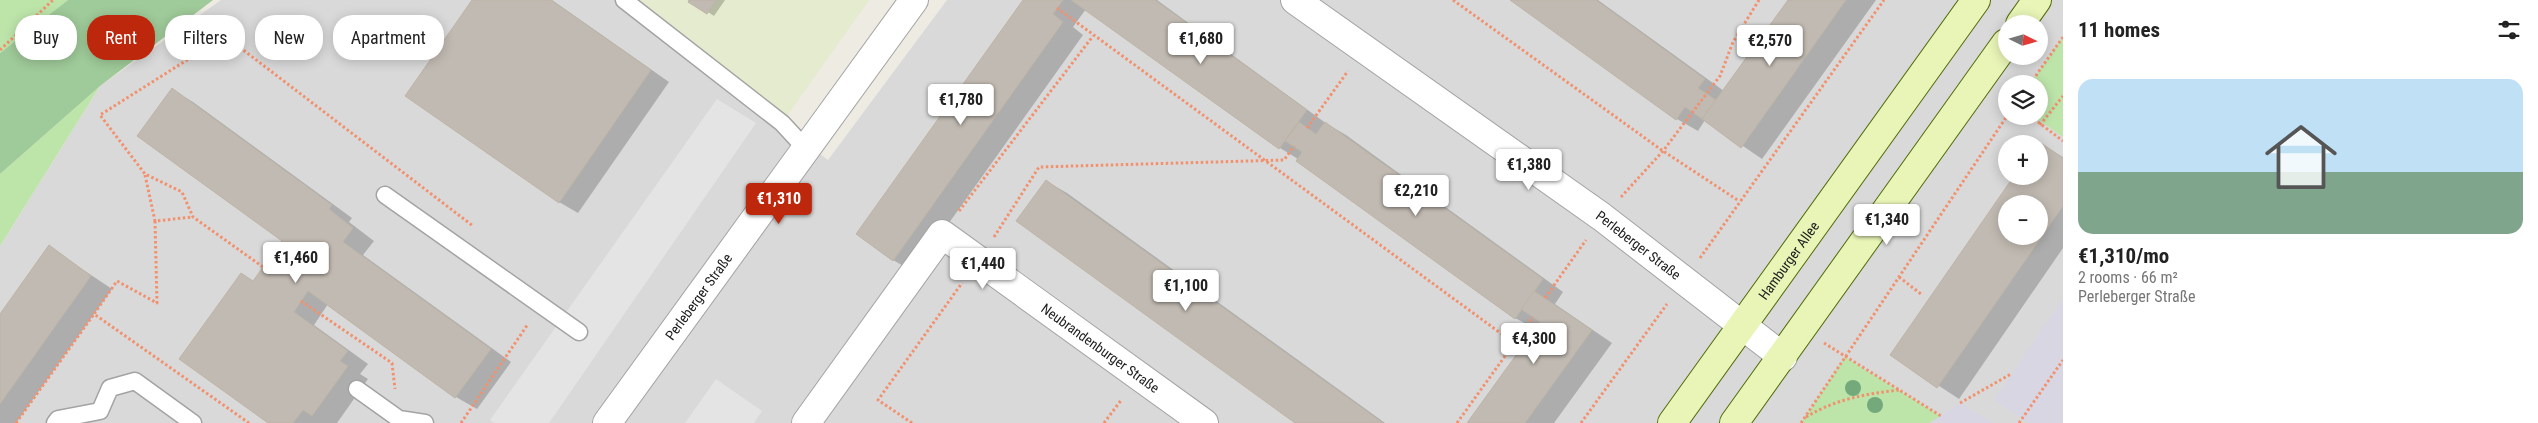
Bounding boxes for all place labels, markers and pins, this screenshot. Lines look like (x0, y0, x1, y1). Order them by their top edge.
pin: €1,680 (1160, 22, 1242, 65)
pin: €2,570 (1729, 24, 1811, 67)
pin: €1,780 (920, 84, 1002, 126)
pin: €1,380 (1488, 148, 1570, 191)
pin: €2,210 (1375, 174, 1457, 217)
pin: €1,310 (738, 182, 820, 225)
pin: €1,340 (1846, 204, 1928, 246)
pin: €1,460 (255, 242, 337, 284)
pin: €1,440 (942, 248, 1024, 290)
pin: €1,100 (1145, 270, 1227, 312)
pin: €4,300 (1493, 322, 1575, 365)

